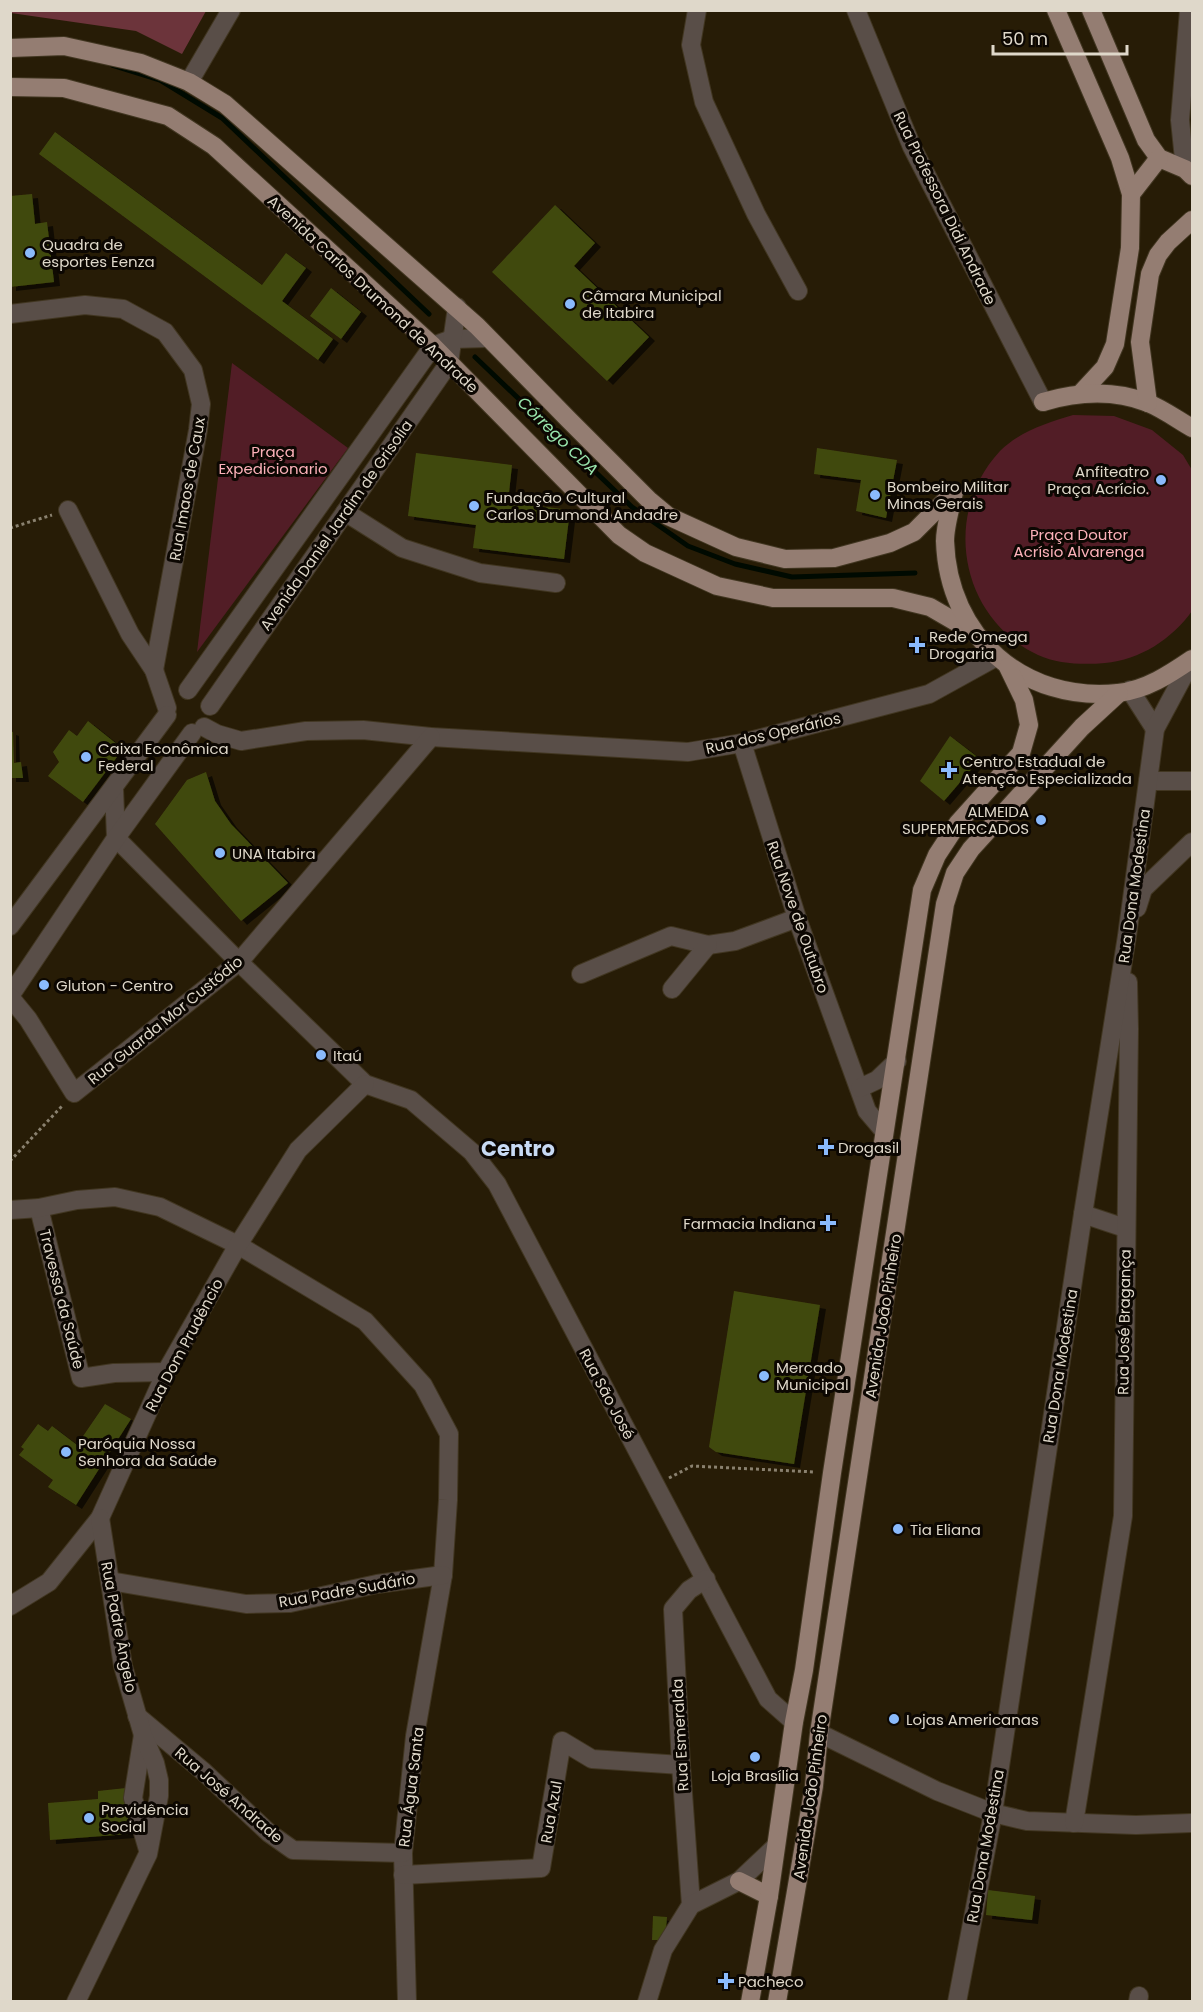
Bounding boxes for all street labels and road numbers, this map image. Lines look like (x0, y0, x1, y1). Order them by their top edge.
street label: Rua Professora Didi Andrade (889, 108, 1001, 308)
street label: Avenida Carlos Drumond de Andrade (263, 191, 483, 397)
street label: Avenida Daniel Jardim de Grisolia (255, 415, 417, 635)
street label: Rua Imaos de Caux (164, 416, 210, 562)
street label: Rua dos Operários (703, 707, 843, 759)
street label: Rua Dona Modestina (1113, 808, 1155, 964)
street label: Rua Nove de Outubro (762, 838, 834, 996)
street label: Rua Guarda Mor Custódio (83, 951, 247, 1089)
street label: Travessa da Saúde (34, 1227, 90, 1371)
street label: Avenida João Pinheiro (860, 1232, 906, 1400)
street label: Rua José Bragança (1112, 1249, 1136, 1395)
street label: Rua Dom Prudêncio (140, 1275, 228, 1415)
street label: Rua Dona Modestina (1037, 1288, 1083, 1444)
street label: Rua São José (574, 1345, 640, 1443)
street label: Rua Padre Ângelo (96, 1560, 142, 1694)
street label: Rua Padre Sudário (277, 1568, 417, 1612)
street label: Rua Esmeralda (667, 1678, 693, 1792)
street label: Avenida João Pinheiro (788, 1713, 832, 1881)
street label: Rua Água Santa (393, 1726, 429, 1848)
street label: Rua José Andrade (171, 1742, 287, 1848)
street label: Rua Dona Modestina (961, 1768, 1009, 1924)
street label: Rua Azul (535, 1779, 567, 1845)

